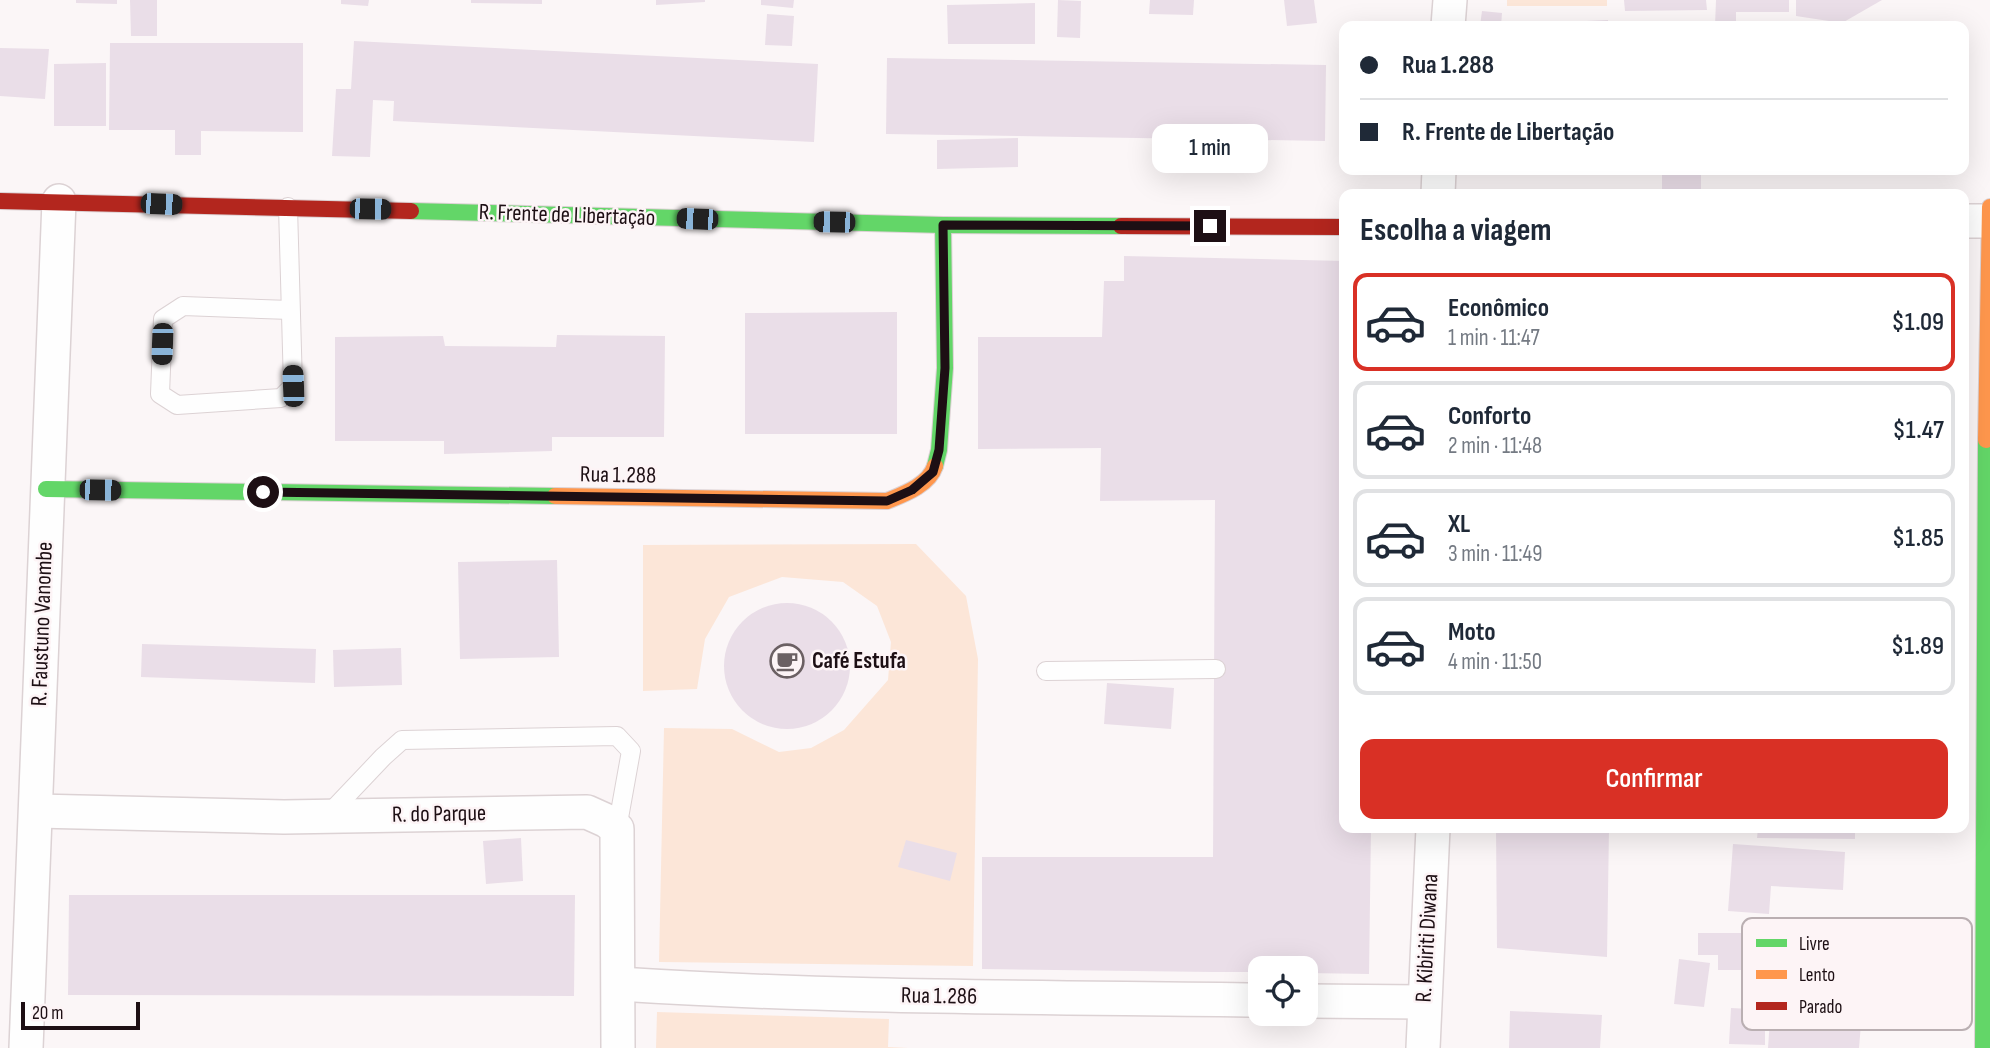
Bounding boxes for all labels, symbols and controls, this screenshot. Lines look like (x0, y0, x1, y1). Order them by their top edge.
text: Rua 1.288 (1402, 50, 1494, 81)
text: R. Frente de Libertação (1402, 117, 1614, 148)
callout: 1 min (1152, 124, 1268, 174)
text: 1 min (1189, 134, 1231, 162)
car (140, 193, 183, 215)
car (349, 198, 392, 220)
street label: R. Frente de Libertação (478, 198, 656, 232)
car (676, 208, 719, 230)
route end (1194, 210, 1226, 242)
car (813, 211, 856, 233)
text: Escolha a viagem (1360, 211, 1552, 250)
icon: car (1364, 291, 1427, 354)
text: Econômico (1448, 293, 1549, 324)
text: $1.09 (1892, 307, 1944, 338)
car (151, 323, 174, 365)
text: 1 min · 11:47 (1448, 324, 1540, 352)
car (282, 365, 305, 407)
icon: car (1364, 399, 1427, 462)
text: Conforto (1448, 401, 1531, 432)
text: $1.47 (1893, 415, 1944, 446)
text: 2 min · 11:48 (1448, 432, 1542, 460)
street label: Rua 1.288 (580, 460, 656, 490)
route start (247, 476, 279, 508)
car (79, 479, 122, 501)
icon: car (1364, 507, 1427, 570)
text: XL (1448, 509, 1470, 540)
text: $1.85 (1892, 523, 1944, 554)
text: 3 min · 11:49 (1448, 540, 1542, 568)
street label: R. Faustuno Vanombe (25, 541, 59, 707)
icon: car (1364, 615, 1427, 678)
text: Moto (1448, 617, 1496, 648)
text: $1.89 (1891, 631, 1944, 662)
cafe icon: Café Estufa (768, 642, 806, 680)
place label: Café Estufa (812, 647, 906, 675)
text: 4 min · 11:50 (1448, 648, 1542, 676)
button: Confirmar (1360, 739, 1948, 819)
street label: R. do Parque (392, 799, 486, 829)
street label: R. Kibiriti Diwana (1410, 873, 1444, 1003)
legend (1742, 918, 1972, 1030)
text: Livre (1799, 933, 1830, 956)
map controls (1248, 956, 1318, 1026)
button: locate (1248, 956, 1318, 1026)
text: Lento (1799, 964, 1835, 987)
street label: Rua 1.286 (901, 981, 977, 1011)
text: Parado (1799, 996, 1842, 1019)
scale bar (21, 999, 140, 1031)
text: 20 m (32, 1002, 64, 1025)

